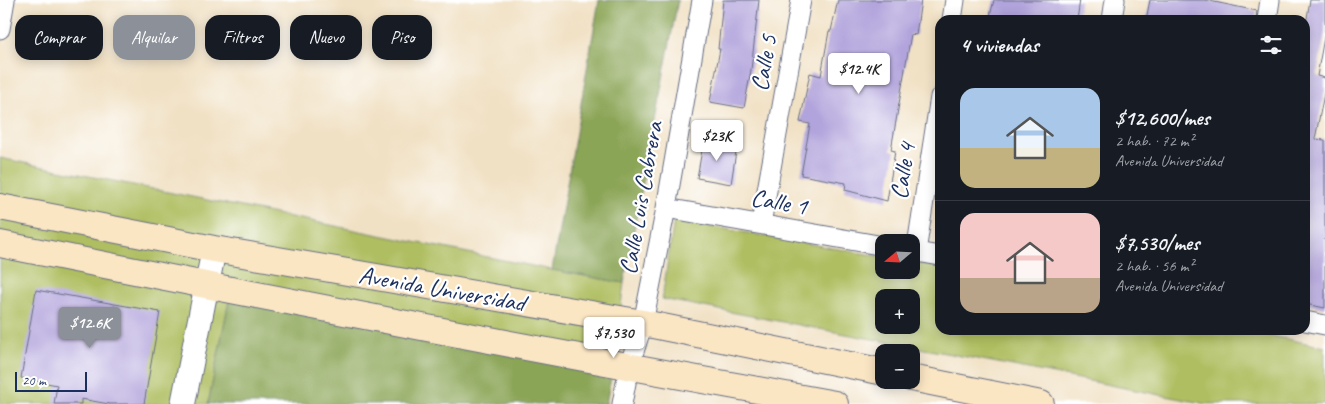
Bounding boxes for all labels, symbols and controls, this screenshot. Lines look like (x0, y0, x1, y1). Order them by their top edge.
chip: Comprar (15, 15, 103, 60)
chip: Alquilar (113, 15, 195, 60)
chip: Filtros (205, 15, 280, 60)
chip: Nuevo (290, 15, 362, 60)
chip: Piso (372, 15, 432, 60)
street label: Calle 5 (743, 31, 785, 94)
icon: filters (1257, 31, 1285, 59)
text: 4 viviendas (960, 32, 1039, 58)
pin: $12.4K (818, 52, 900, 95)
text: $12.4K (839, 59, 879, 79)
text: $12,600/mes (1115, 105, 1210, 131)
icon: home (1000, 108, 1060, 168)
street label: Calle Luis Cabrera (612, 117, 671, 277)
pin: $23K (687, 120, 747, 162)
text: $23K (702, 126, 732, 146)
text: 2 hab. · 72 m² (1115, 131, 1194, 151)
street label: Calle 4 (883, 138, 924, 201)
text: Avenida Universidad (1115, 151, 1223, 171)
street label: Calle 1 (748, 181, 811, 223)
text: $7,530/mes (1115, 230, 1199, 256)
icon: home (1000, 233, 1060, 293)
north arrow (875, 234, 920, 279)
map controls (875, 234, 920, 389)
text: 2 hab. · 56 m² (1115, 256, 1194, 276)
street label: Avenida Universidad (356, 259, 531, 320)
text: Avenida Universidad (1115, 276, 1223, 296)
button: + (875, 289, 920, 334)
pin: $12.6K (49, 306, 131, 349)
text: $12.6K (70, 313, 110, 333)
pin: $7,530 (573, 316, 655, 359)
text: $7,530 (595, 323, 633, 343)
button: − (875, 344, 920, 389)
scale bar (15, 369, 88, 392)
text: 20 m (22, 372, 46, 389)

